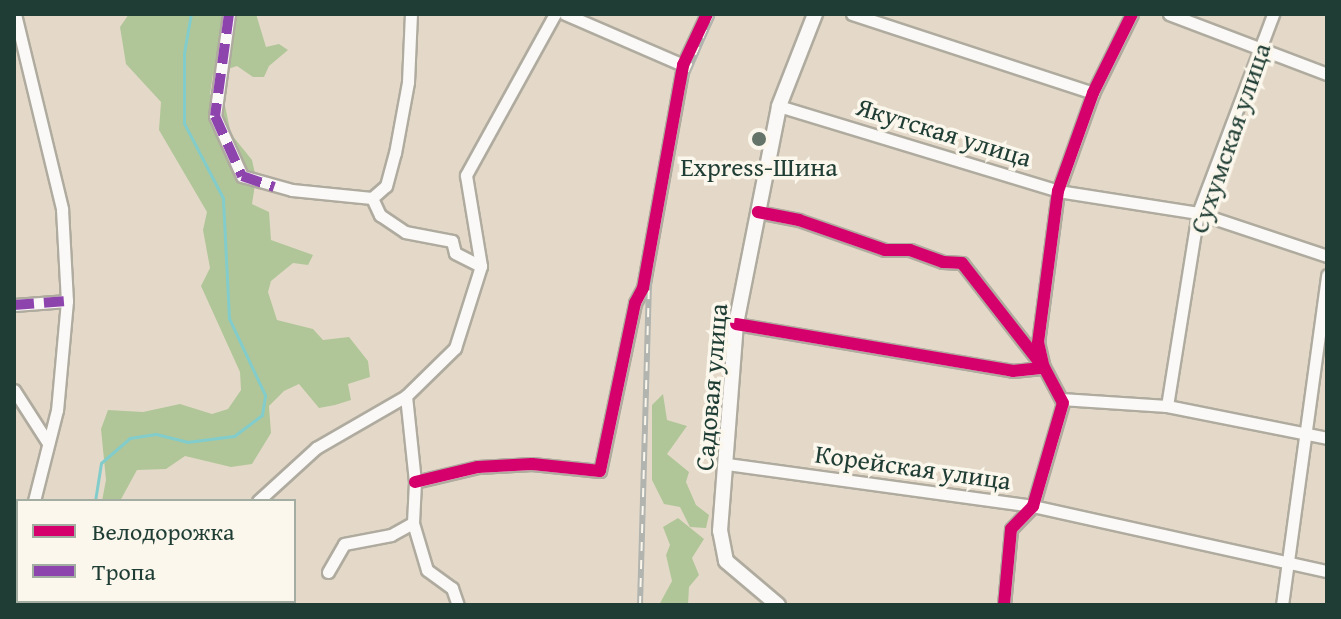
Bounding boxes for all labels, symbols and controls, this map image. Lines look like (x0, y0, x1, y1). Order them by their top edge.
street label: Сухумская улица (1183, 39, 1277, 237)
street label: Якутская улица (853, 91, 1035, 173)
marker: Express-Шина (750, 130, 768, 148)
place label: Express-Шина (680, 151, 838, 183)
street label: Садовая улица (688, 302, 734, 472)
street label: Корейская улица (813, 438, 1013, 496)
legend (16, 499, 296, 603)
text: Велодорожка (92, 514, 234, 549)
text: Тропа (92, 554, 156, 589)

